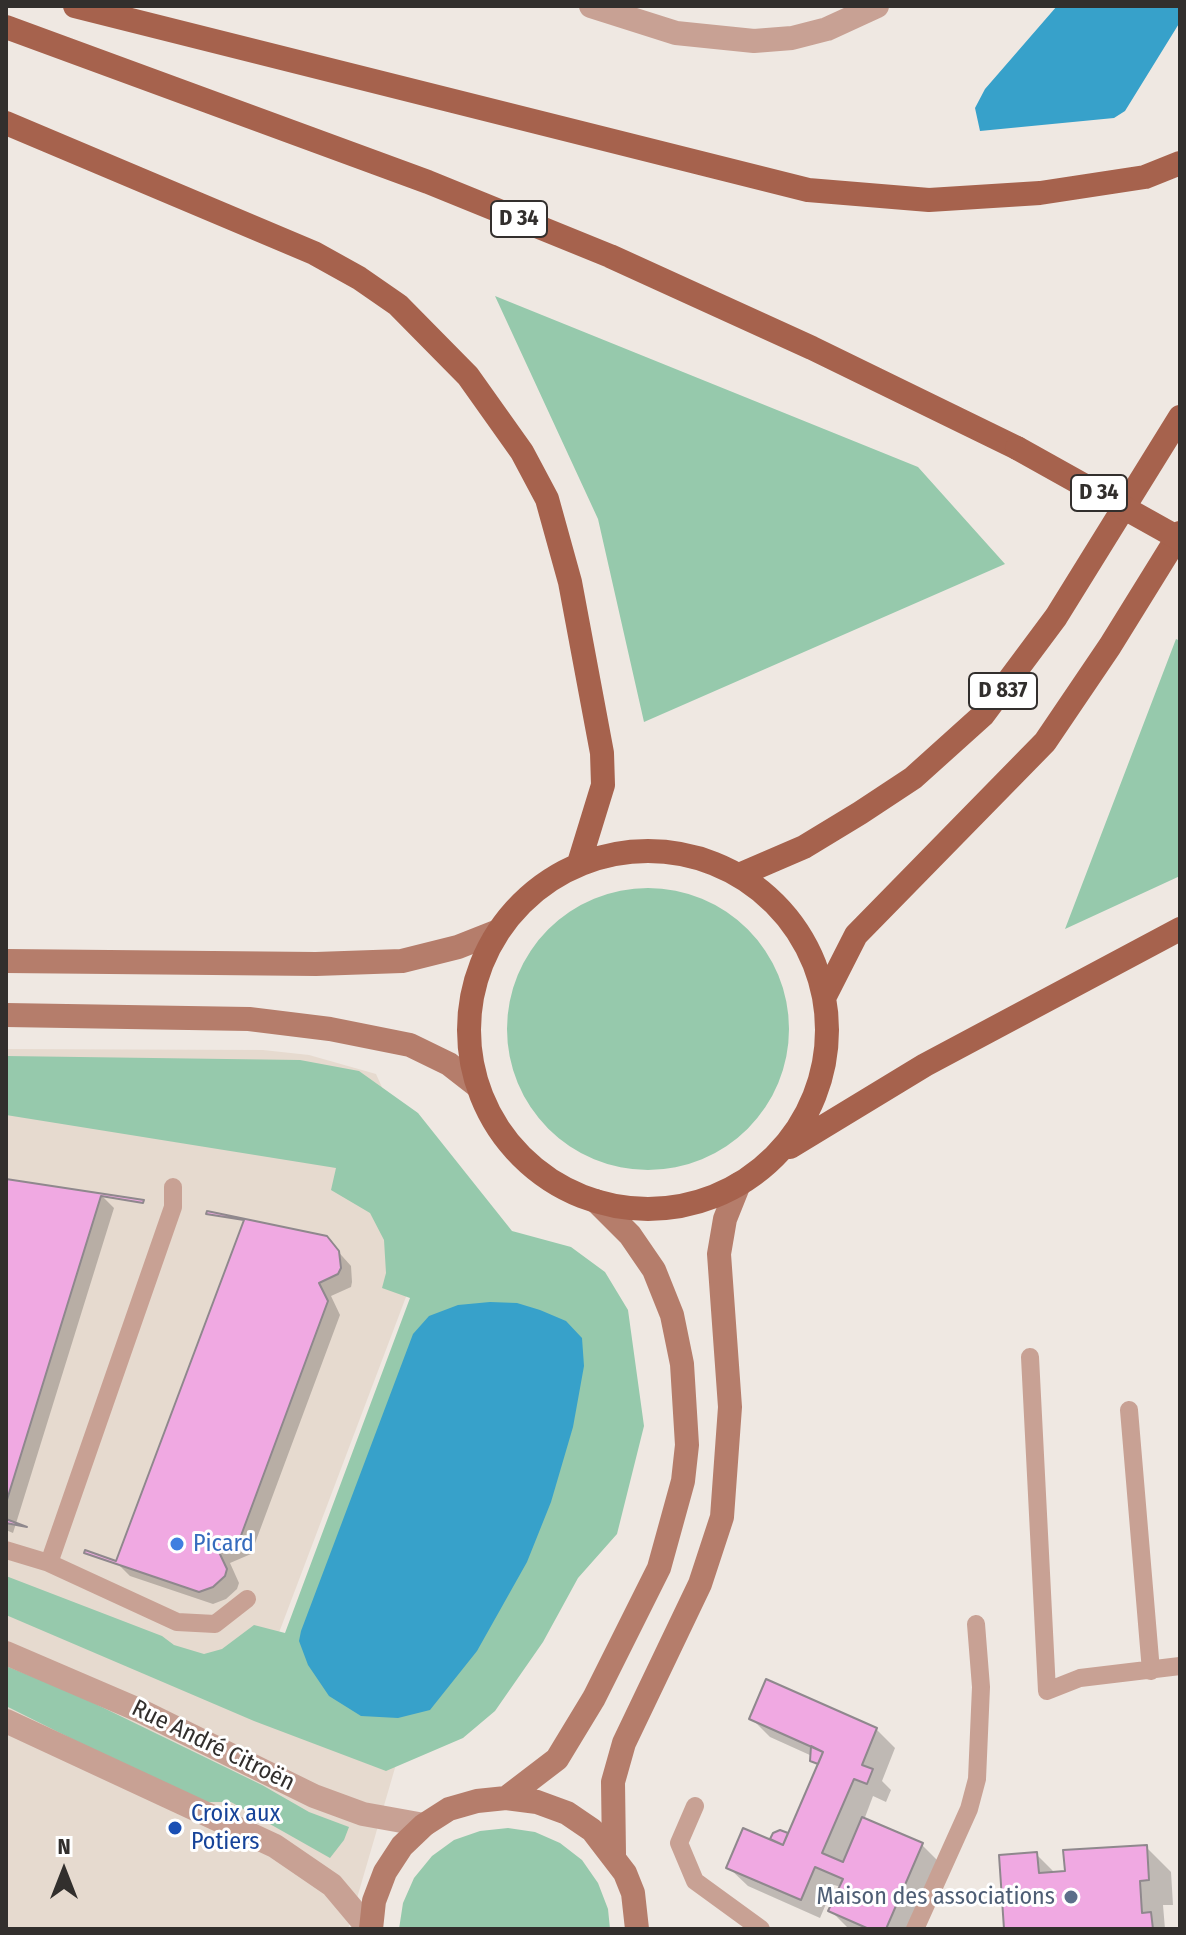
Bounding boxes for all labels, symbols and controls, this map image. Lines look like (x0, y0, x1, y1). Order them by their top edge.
road number: D 34 (491, 201, 547, 237)
road number: D 34 (1071, 475, 1127, 511)
road number: D 837 (969, 673, 1037, 709)
place label: Picard (193, 1530, 254, 1558)
marker: Picard (168, 1535, 186, 1553)
street label: Rue André Citroën (127, 1694, 299, 1798)
place label: Croix aux Potiers (191, 1800, 280, 1856)
marker: Croix aux Potiers (166, 1819, 184, 1837)
north arrow (24, 1831, 104, 1911)
text: N (57, 1833, 71, 1860)
place label: Maison des associations (816, 1883, 1055, 1911)
marker: Maison des associations (1062, 1888, 1080, 1906)

